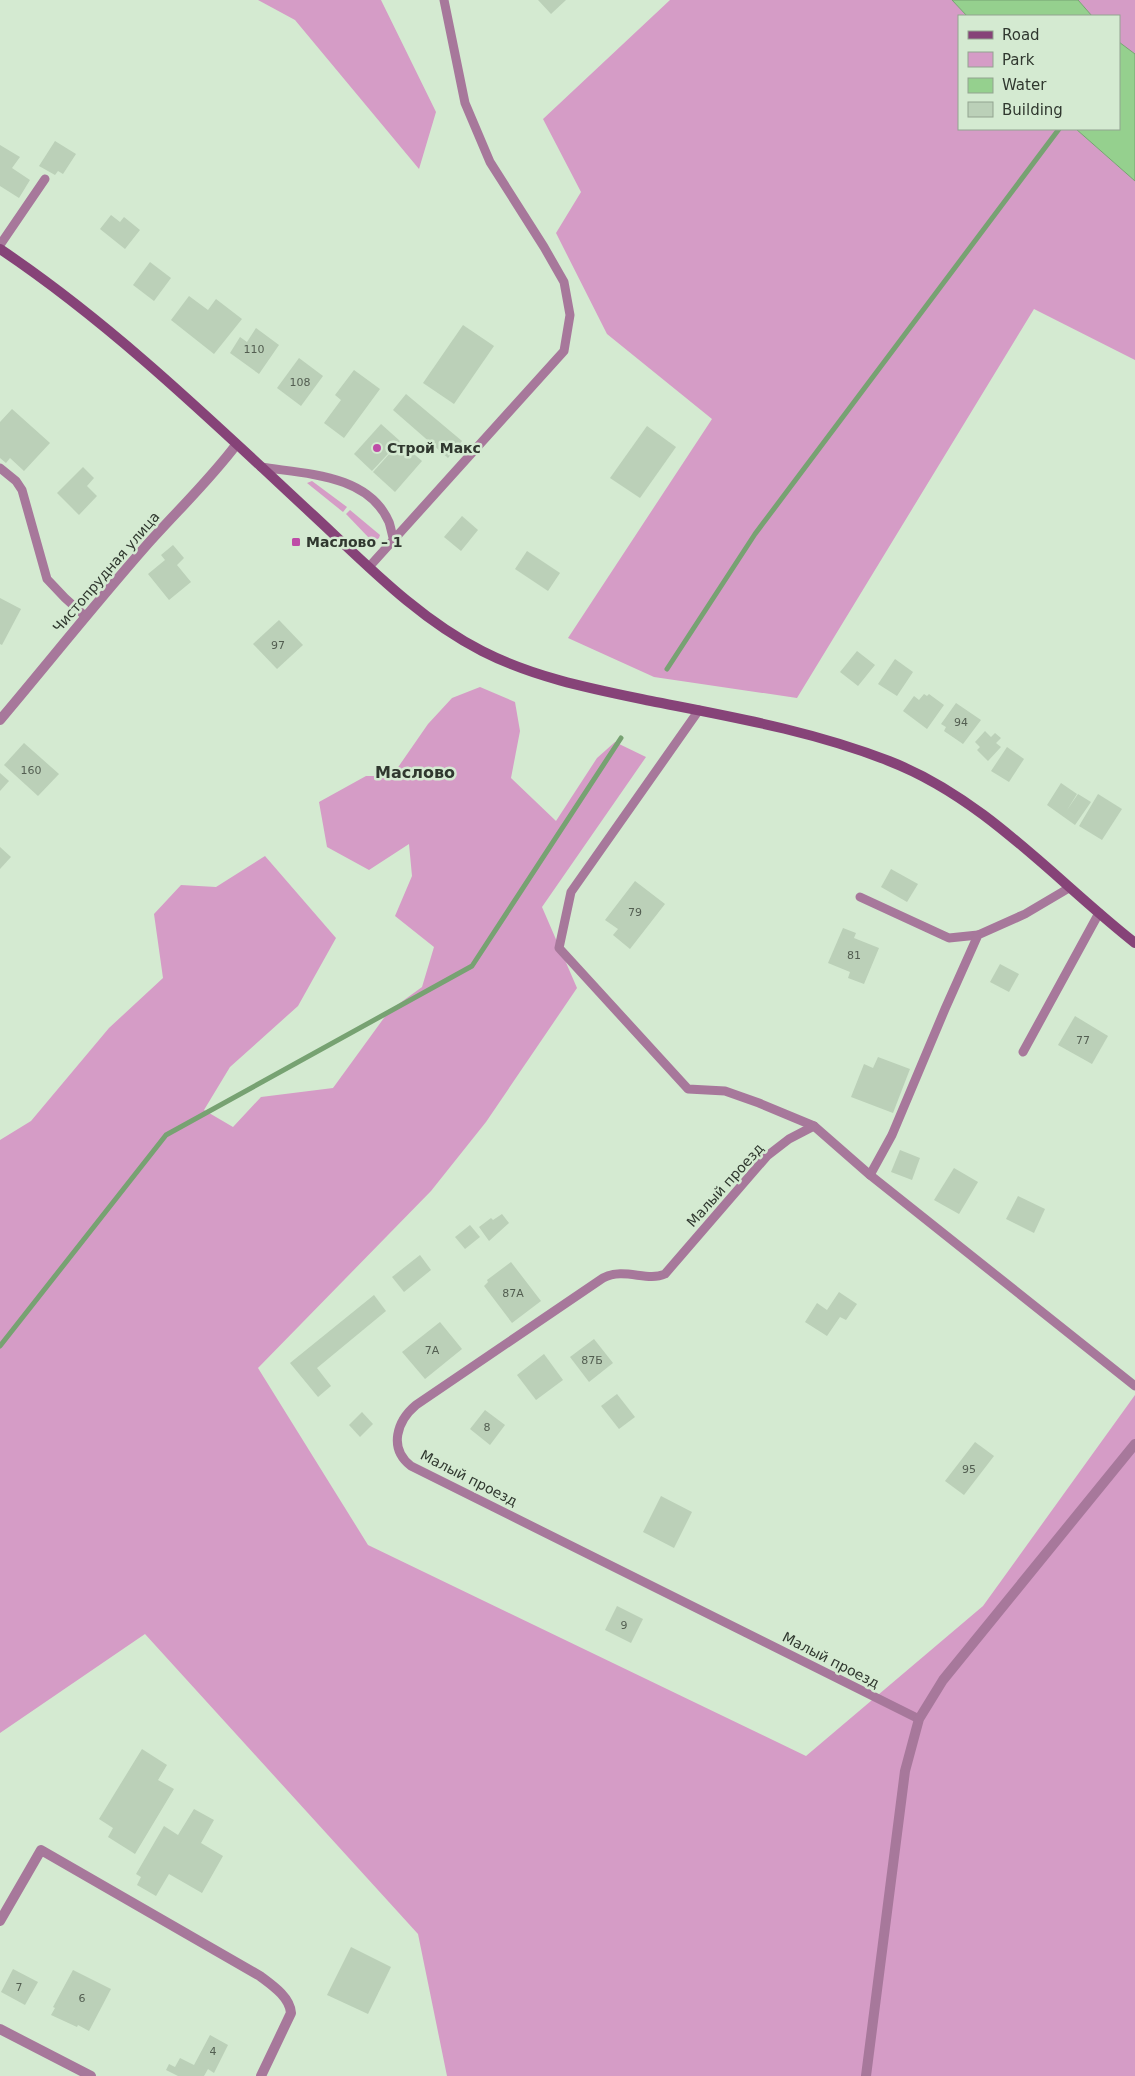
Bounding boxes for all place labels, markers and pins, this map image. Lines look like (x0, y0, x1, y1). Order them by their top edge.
place label: Строй Макс (387, 440, 481, 456)
marker: Строй Макс (371, 442, 383, 454)
place label: Маслово – 1 (306, 534, 403, 550)
marker: Маслово – 1 (290, 536, 302, 548)

